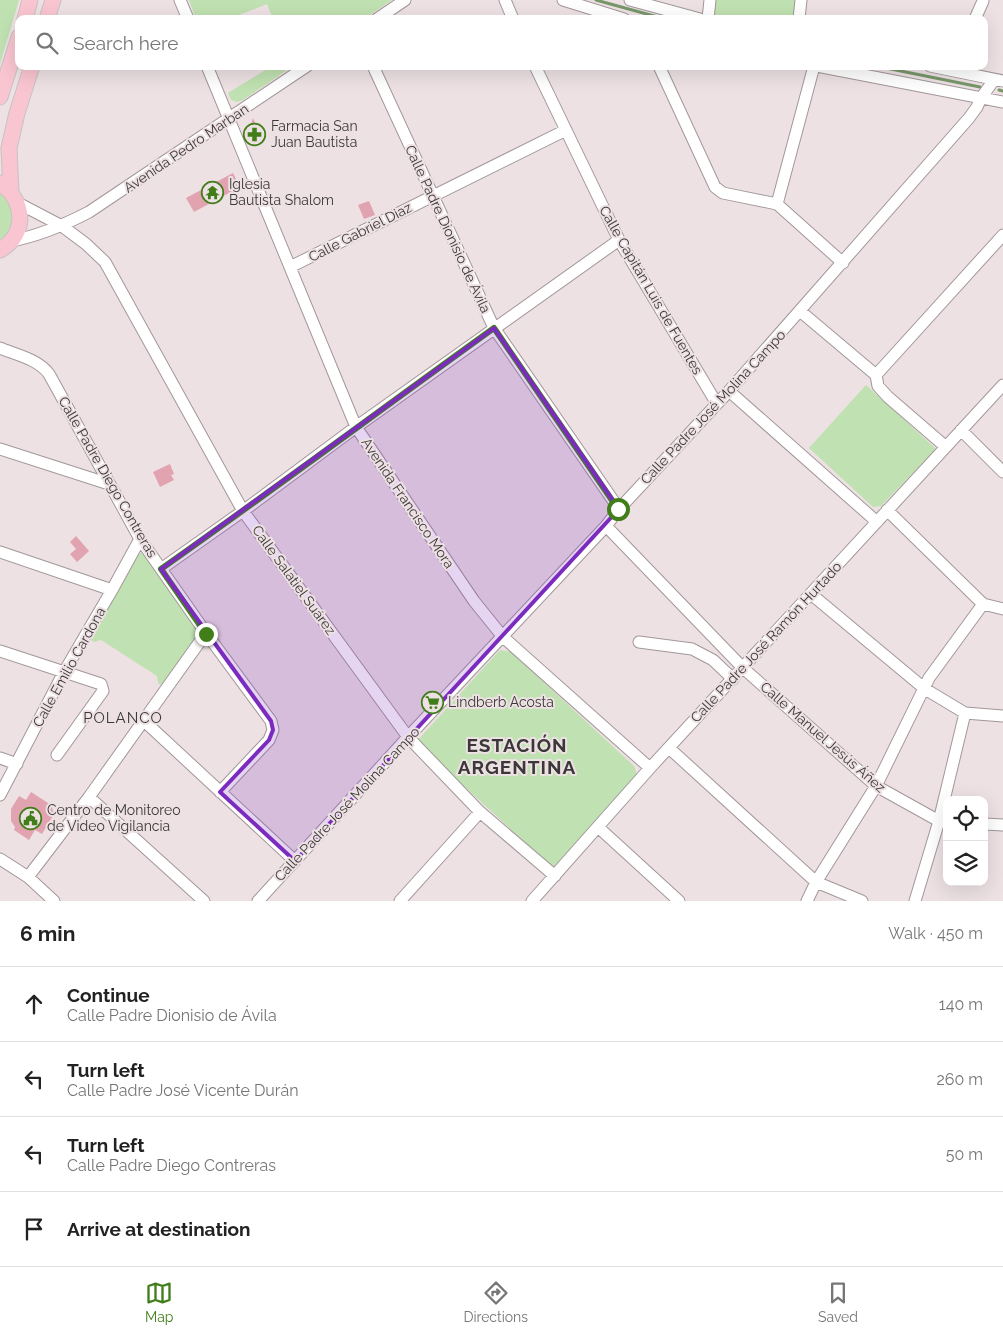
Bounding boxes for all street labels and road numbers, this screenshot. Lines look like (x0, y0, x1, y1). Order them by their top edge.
street label: Avenida Pedro Marban (121, 100, 251, 196)
street label: Calle Padre Dionisio de Ávila (402, 142, 495, 315)
street label: Calle Gabriel Diaz (306, 199, 414, 265)
street label: Calle Capitán Luis de Fuentes (596, 203, 706, 377)
street label: Calle Padre José Molina Campo (637, 327, 789, 487)
street label: Calle Padre Diego Contreras (55, 394, 161, 560)
street label: Avenida Francisco Mora (358, 435, 458, 571)
street label: Calle Salatiel Suárez (249, 522, 339, 638)
street label: Calle Padre José Ramón Hurtado (687, 558, 845, 726)
street label: Calle Emilio Cardona (29, 604, 109, 730)
street label: Calle Manuel Jesús Áñez (757, 678, 889, 796)
street label: Calle Padre José Molina Campo (271, 724, 423, 884)

